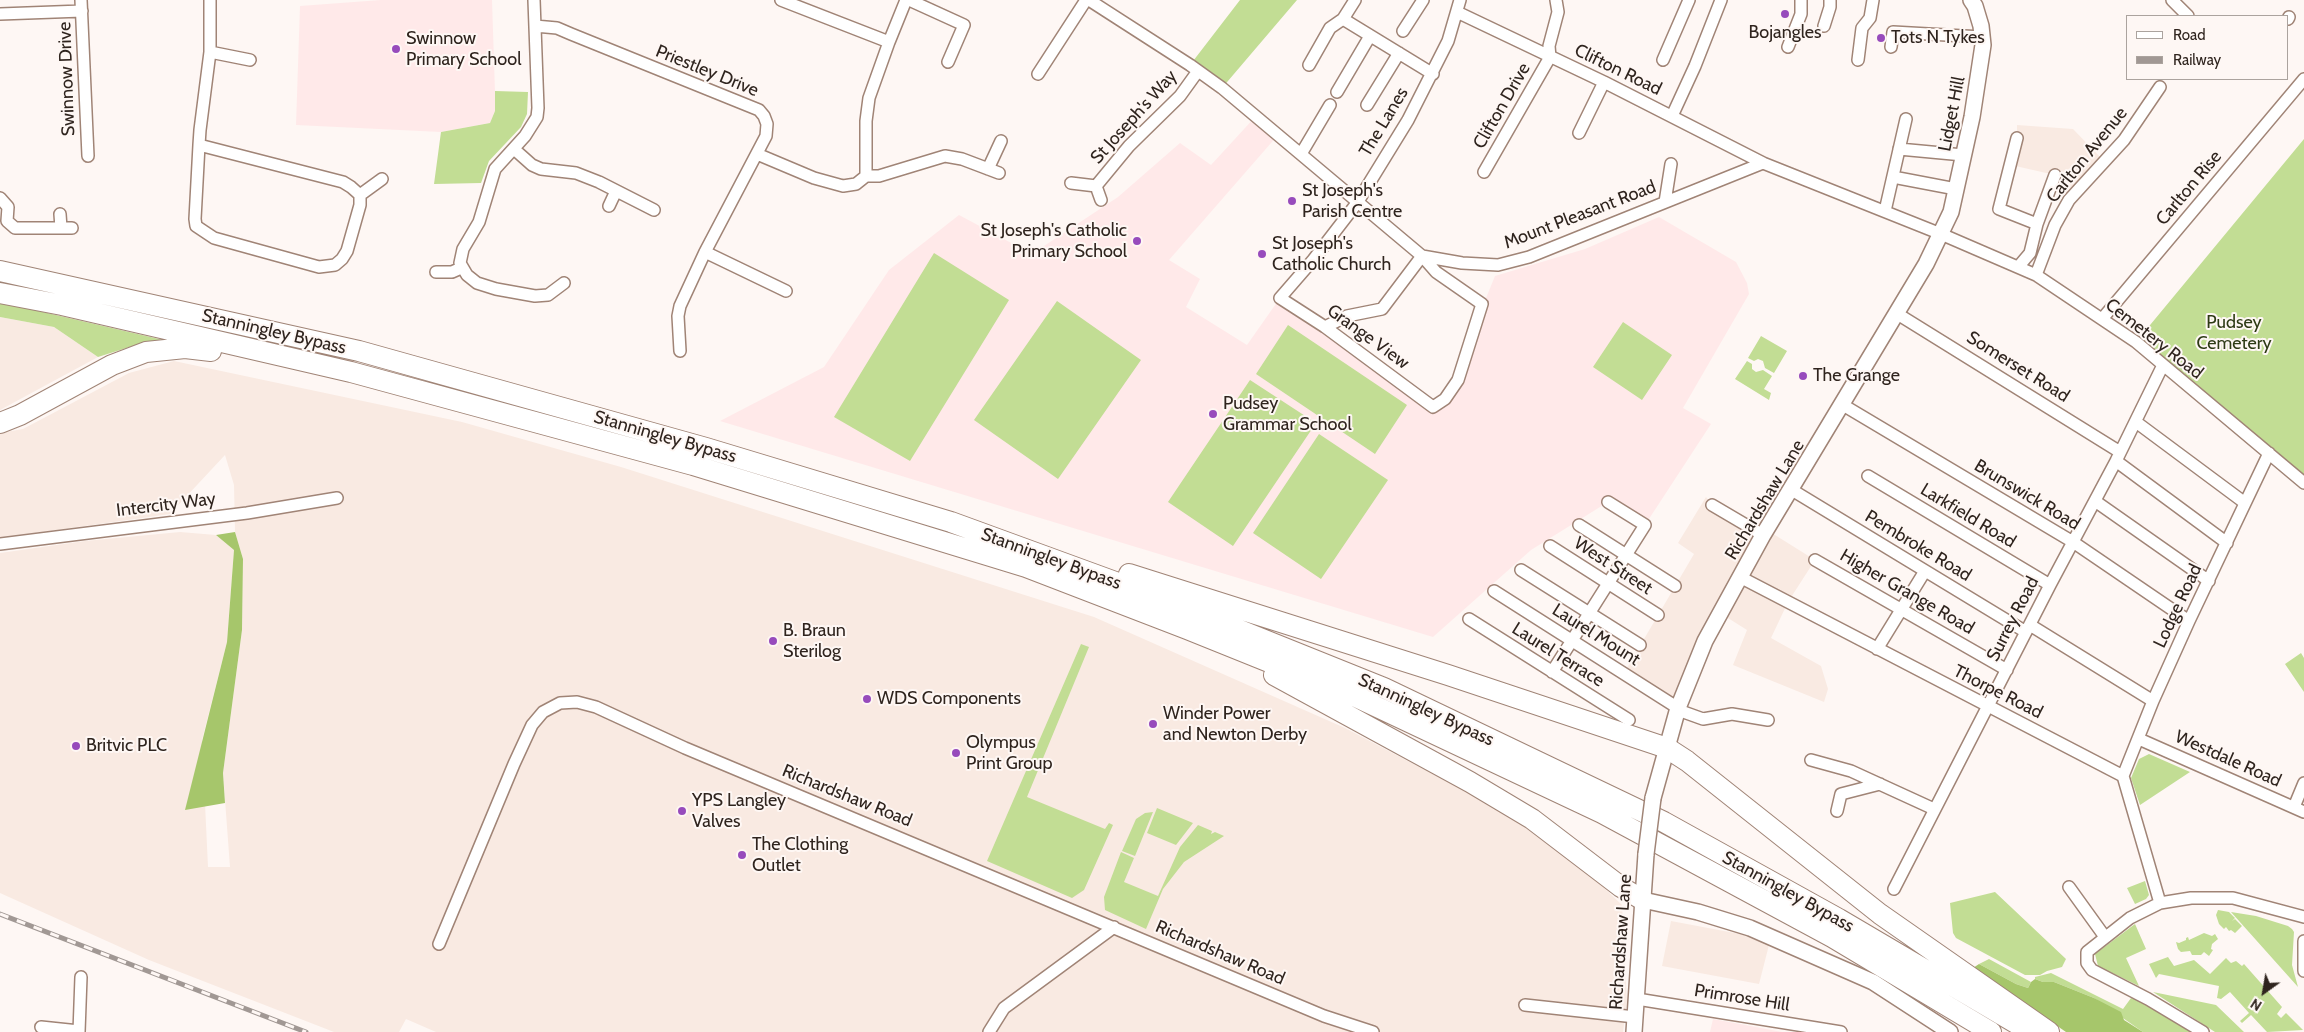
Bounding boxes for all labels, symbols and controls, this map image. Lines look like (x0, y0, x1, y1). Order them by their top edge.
marker: Bojangles (1779, 8, 1791, 20)
legend (2126, 15, 2289, 80)
street label: Swinnow Drive (54, 21, 80, 137)
place label: Bojangles (1749, 22, 1821, 44)
text: Road (2173, 26, 2206, 44)
place label: Tots N Tykes (1891, 27, 1985, 49)
place label: Swinnow Primary School (406, 28, 521, 70)
marker: Tots N Tykes (1875, 32, 1887, 44)
street label: Clifton Road (1571, 40, 1665, 100)
street label: Priestley Drive (652, 41, 762, 101)
marker: Swinnow Primary School (390, 43, 402, 55)
text: Railway (2173, 51, 2221, 69)
street label: Clifton Drive (1469, 59, 1535, 153)
street label: St Joseph's Way (1086, 66, 1182, 168)
street label: Lidget Hill (1934, 75, 1970, 153)
street label: The Lanes (1355, 83, 1413, 161)
street label: Carlton Avenue (2042, 103, 2132, 207)
street label: Carlton Rise (2152, 146, 2226, 230)
street label: Mount Pleasant Road (1501, 176, 1659, 254)
place label: St Joseph's Parish Centre (1302, 180, 1402, 222)
marker: St Joseph's Parish Centre (1286, 195, 1298, 207)
place label: St Joseph's Catholic Primary School (980, 220, 1127, 262)
place label: St Joseph's Catholic Church (1272, 233, 1391, 276)
marker: St Joseph's Catholic Primary School (1131, 235, 1143, 247)
marker: St Joseph's Catholic Church (1256, 248, 1268, 260)
street label: Cemetery Road (2101, 294, 2207, 384)
street label: Grange View (1323, 300, 1413, 374)
street label: Stanningley Bypass (200, 305, 348, 359)
park label: Pudsey Cemetery (2196, 312, 2272, 354)
street label: Somerset Road (1963, 327, 2073, 407)
place label: The Grange (1813, 365, 1900, 387)
marker: The Grange (1797, 370, 1809, 382)
place label: Pudsey Grammar School (1223, 393, 1352, 436)
street label: Stanningley Bypass (591, 406, 739, 468)
marker: Pudsey Grammar School (1207, 408, 1219, 420)
street label: Richardshaw Lane (1721, 436, 1809, 564)
street label: Brunswick Road (1970, 455, 2084, 535)
street label: Larkfield Road (1916, 479, 2020, 553)
street label: Intercity Way (115, 488, 217, 522)
street label: Pembroke Road (1861, 506, 1975, 586)
street label: Stanningley Bypass (978, 524, 1124, 594)
street label: West Street (1570, 533, 1656, 599)
street label: Higher Grange Road (1836, 545, 1978, 639)
street label: Lodge Road (2149, 561, 2207, 651)
street label: Surrey Road (1982, 573, 2044, 665)
street label: Laurel Mount (1548, 599, 1644, 671)
street label: Laurel Terrace (1508, 618, 1608, 692)
place label: B. Braun Sterilog (783, 620, 846, 662)
marker: B. Braun Sterilog (767, 635, 779, 647)
street label: Thorpe Road (1950, 660, 2046, 724)
street label: Stanningley Bypass (1355, 669, 1497, 751)
place label: WDS Components (877, 688, 1021, 710)
marker: WDS Components (861, 693, 873, 705)
place label: Winder Power and Newton Derby (1163, 703, 1307, 746)
marker: Winder Power and Newton Derby (1147, 718, 1159, 730)
street label: Westdale Road (2171, 726, 2285, 792)
place label: Olympus Print Group (966, 732, 1052, 774)
place label: Britvic PLC (86, 735, 167, 757)
marker: Britvic PLC (70, 740, 82, 752)
marker: Olympus Print Group (950, 747, 962, 759)
street label: Richardshaw Road (779, 760, 915, 832)
place label: YPS Langley Valves (692, 790, 786, 832)
marker: YPS Langley Valves (676, 805, 688, 817)
place label: The Clothing Outlet (752, 834, 848, 876)
street label: Stanningley Bypass (1718, 847, 1858, 937)
marker: The Clothing Outlet (736, 849, 748, 861)
street label: Richardshaw Lane (1605, 873, 1637, 1011)
street label: Richardshaw Road (1152, 916, 1288, 990)
north arrow (2239, 967, 2289, 1017)
street label: Primrose Hill (1693, 980, 1791, 1016)
text: N (2247, 994, 2265, 1015)

